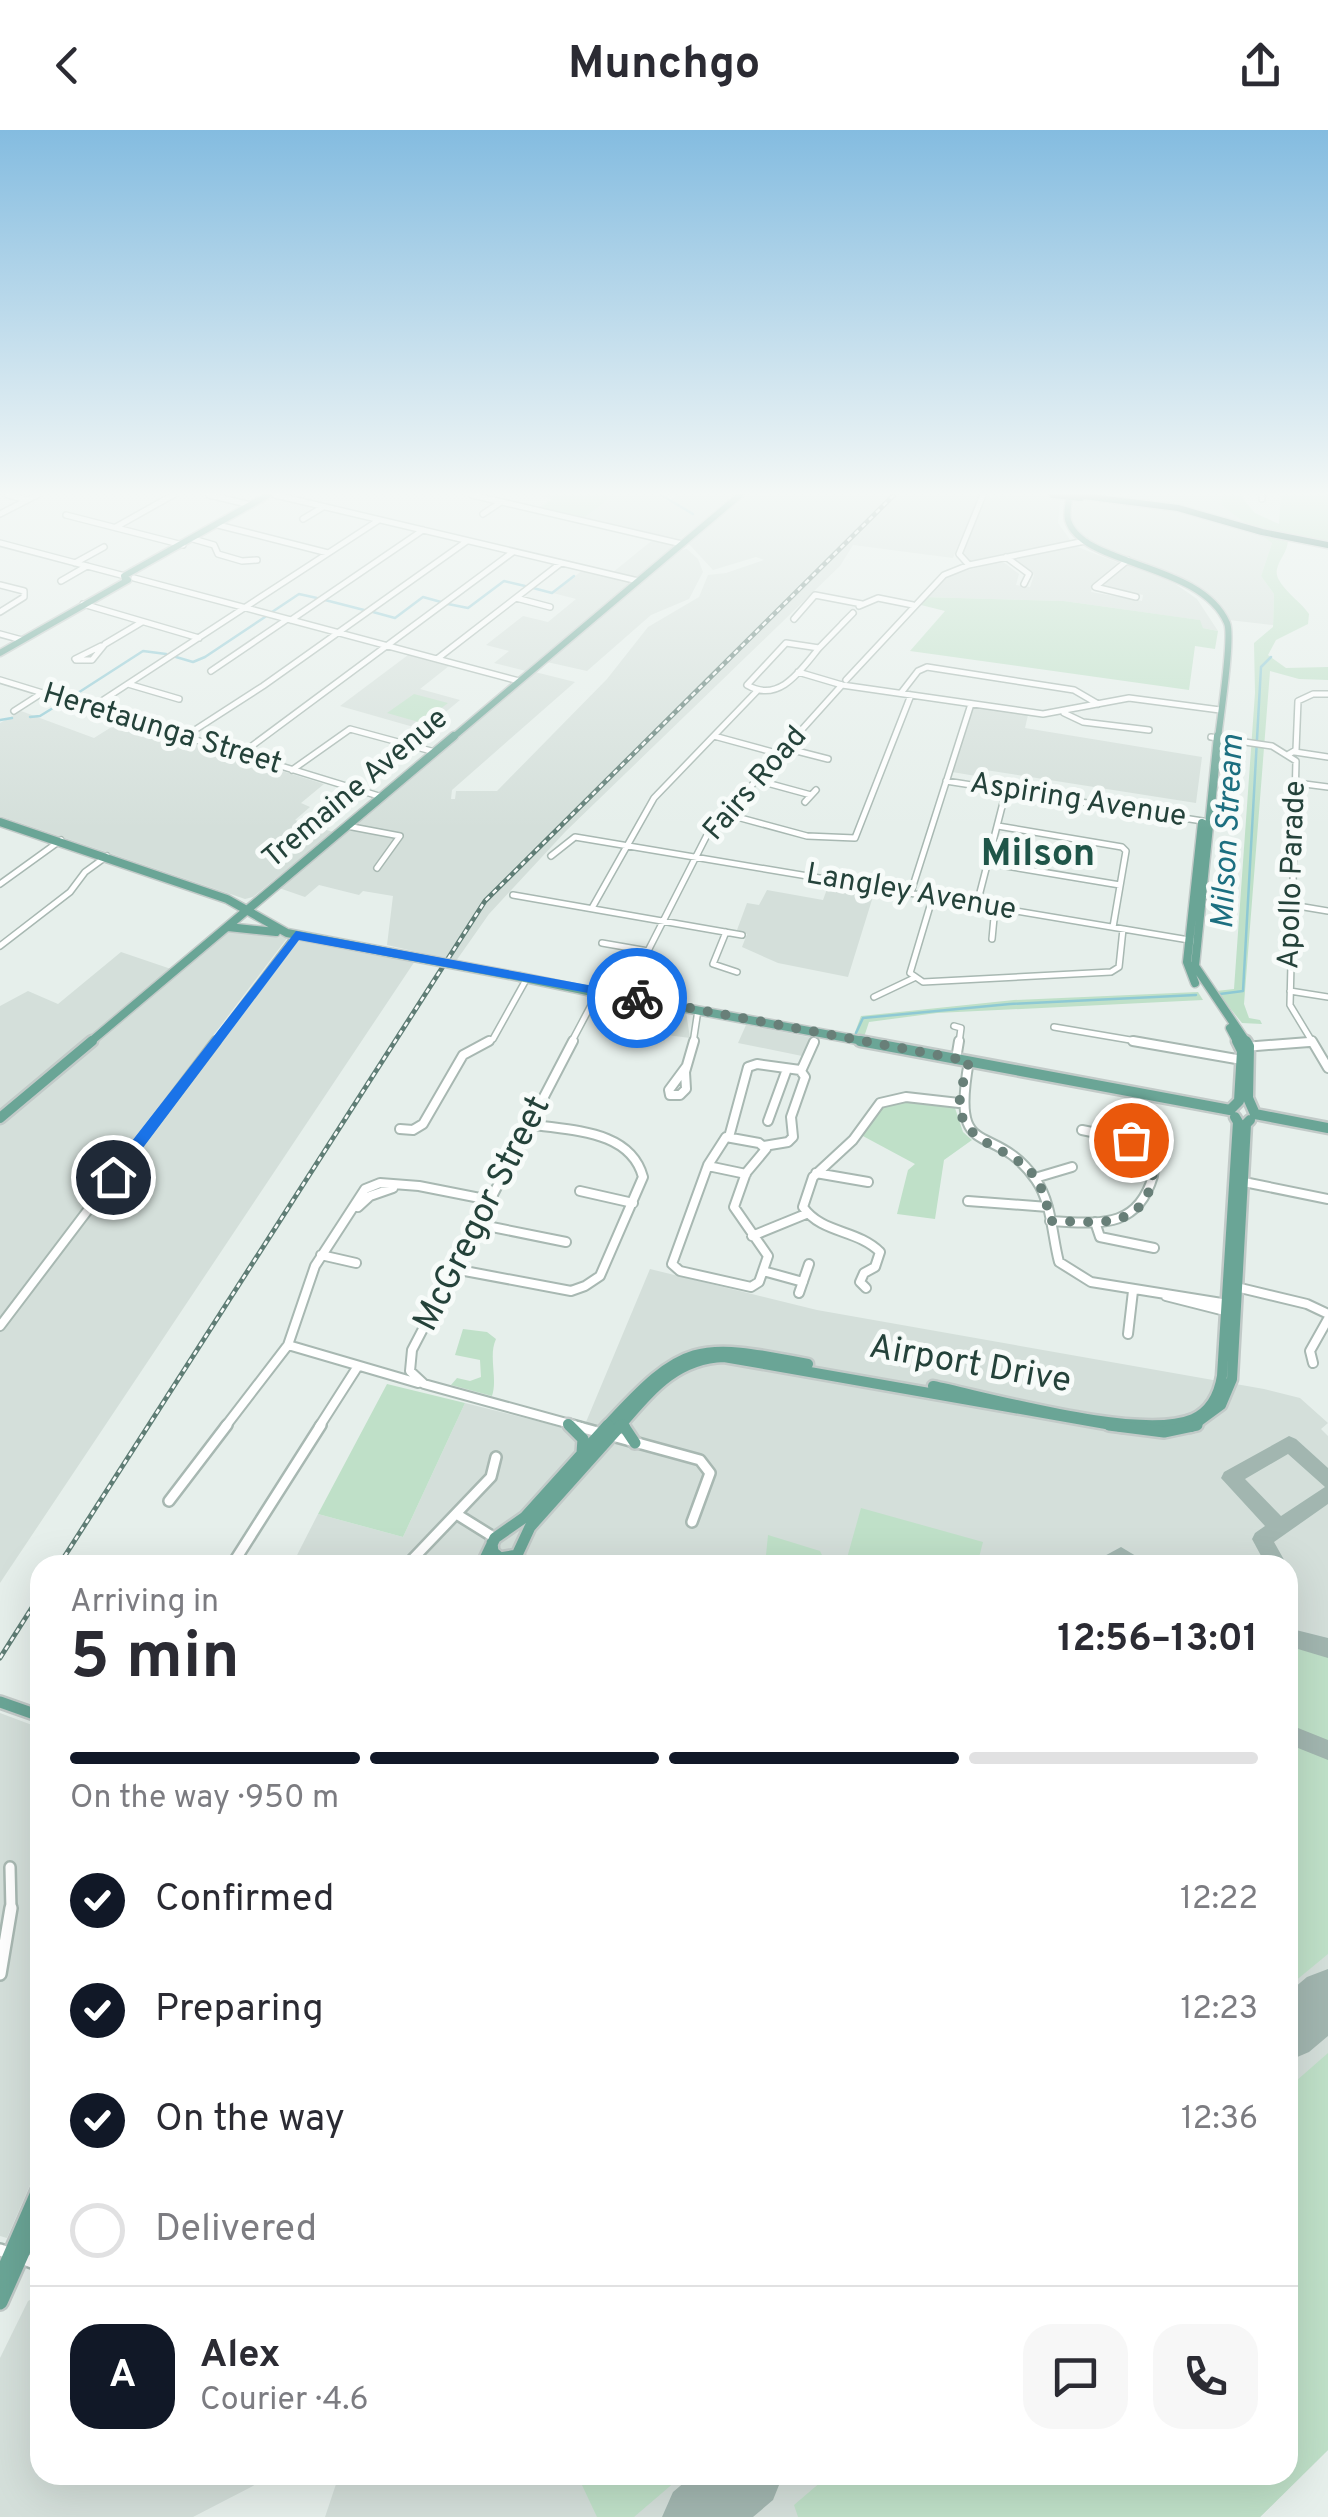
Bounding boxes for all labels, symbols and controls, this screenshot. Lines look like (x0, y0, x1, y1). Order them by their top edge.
text: Munchgo (568, 37, 760, 94)
icon: back (40, 38, 95, 93)
icon: share (1233, 38, 1288, 93)
street label: Heretaunga Street (38, 676, 286, 784)
street label: Tremaine Avenue (256, 701, 456, 877)
street label: Fairs Road (696, 719, 816, 849)
water label: Milson Stream (1204, 734, 1254, 930)
street label: Aspiring Avenue (967, 766, 1189, 836)
street label: Apollo Parade (1271, 780, 1315, 970)
district label: Milson (981, 831, 1095, 880)
street label: Langley Avenue (803, 856, 1019, 930)
courier (587, 948, 687, 1048)
icon: bike (610, 971, 665, 1026)
street label: McGregor Street (405, 1089, 561, 1339)
pin (1089, 1098, 1174, 1183)
icon: bag (1104, 1113, 1159, 1168)
pin (71, 1135, 156, 1220)
icon: home (86, 1150, 141, 1205)
street label: Airport Drive (866, 1326, 1074, 1404)
text: Arriving in (70, 1583, 219, 1623)
text: 12:56–13:01 (1057, 1616, 1258, 1665)
text: 5 min (70, 1619, 240, 1701)
text: On the way · 950 m (70, 1779, 339, 1819)
icon: check (70, 1873, 125, 1928)
text: Confirmed (155, 1876, 334, 1925)
text: 12:22 (1180, 1880, 1258, 1920)
icon: check (70, 1983, 125, 2038)
text: Preparing (155, 1986, 324, 2035)
text: 12:23 (1180, 1990, 1258, 2030)
icon: check (70, 2093, 125, 2148)
text: On the way (155, 2096, 345, 2145)
text: 12:36 (1181, 2100, 1258, 2140)
text: Delivered (155, 2206, 317, 2255)
button: chat (1023, 2324, 1128, 2429)
button: phone (1153, 2324, 1258, 2429)
text: Alex (200, 2332, 280, 2381)
text: A (109, 2352, 136, 2401)
text: Courier · 4.6 (200, 2381, 369, 2421)

